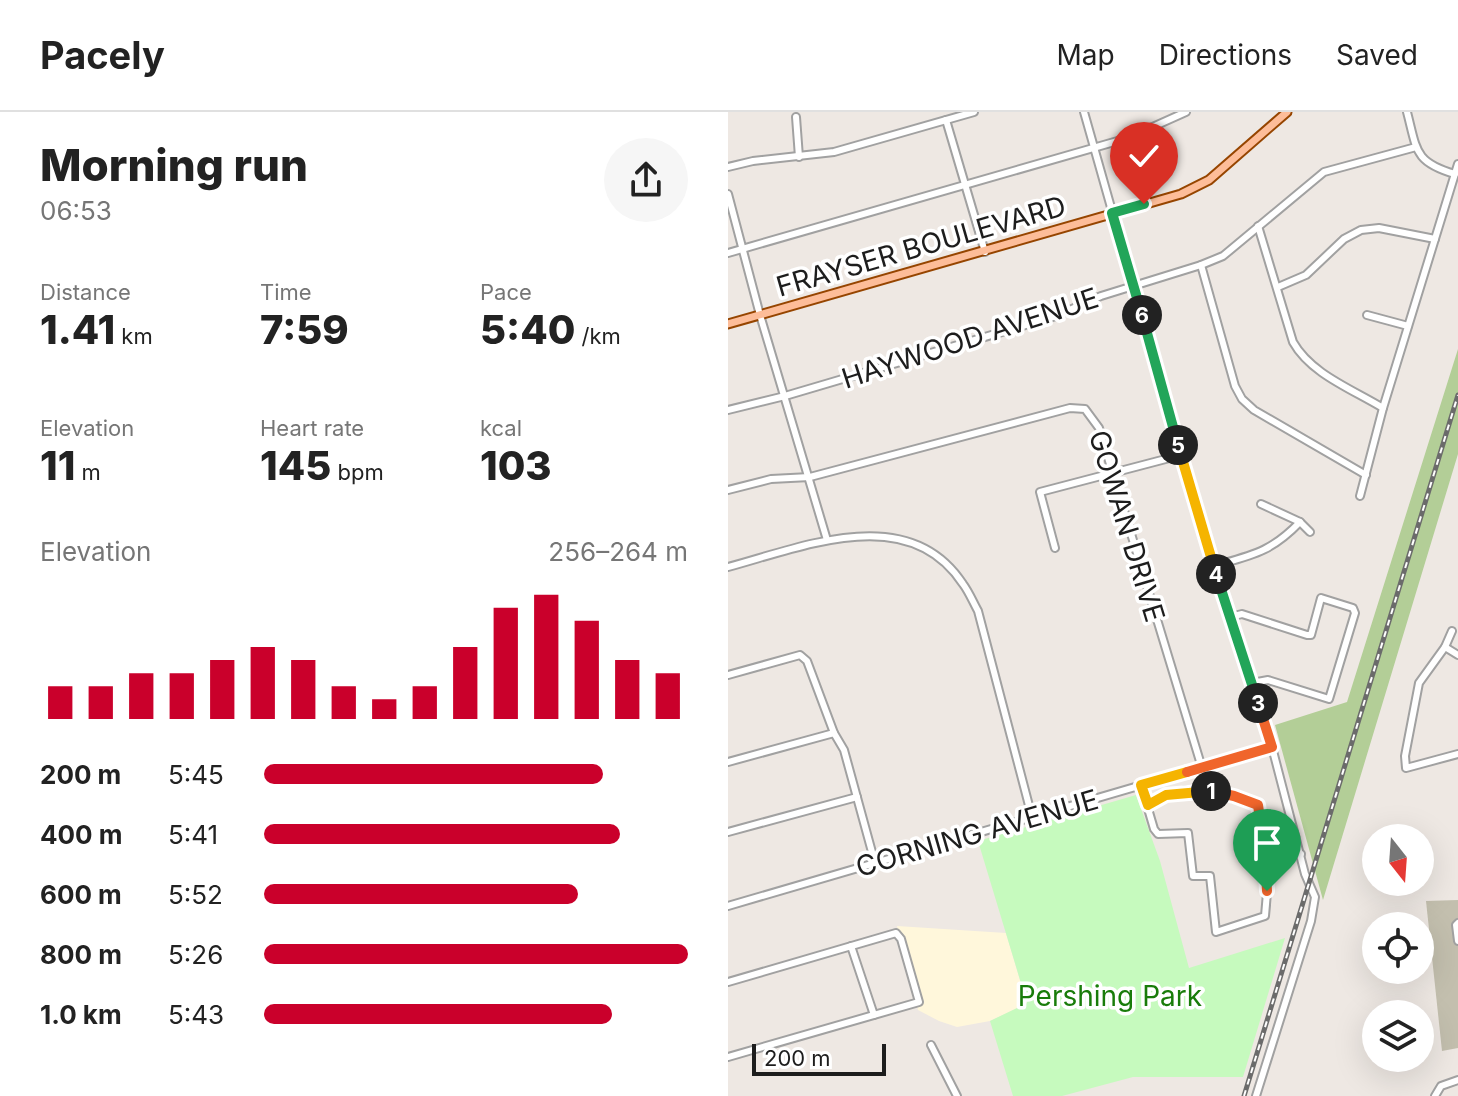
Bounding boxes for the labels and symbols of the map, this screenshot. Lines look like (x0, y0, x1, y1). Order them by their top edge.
pin (1110, 122, 1178, 204)
street label: FRAYSER BOULEVARD (772, 188, 1070, 304)
street label: HAYWOOD AVENUE (837, 280, 1103, 396)
pin: 6 (1122, 295, 1162, 335)
pin: 5 (1158, 425, 1198, 465)
street label: GOWAN DRIVE (1082, 426, 1172, 626)
pin: 4 (1196, 554, 1236, 594)
pin: 3 (1238, 683, 1278, 723)
pin: 1 (1191, 771, 1231, 811)
street label: CORNING AVENUE (852, 782, 1102, 884)
pin (1233, 809, 1301, 891)
north arrow (1362, 824, 1434, 896)
park label: Pershing Park (1018, 979, 1202, 1013)
scale bar (752, 1040, 886, 1076)

